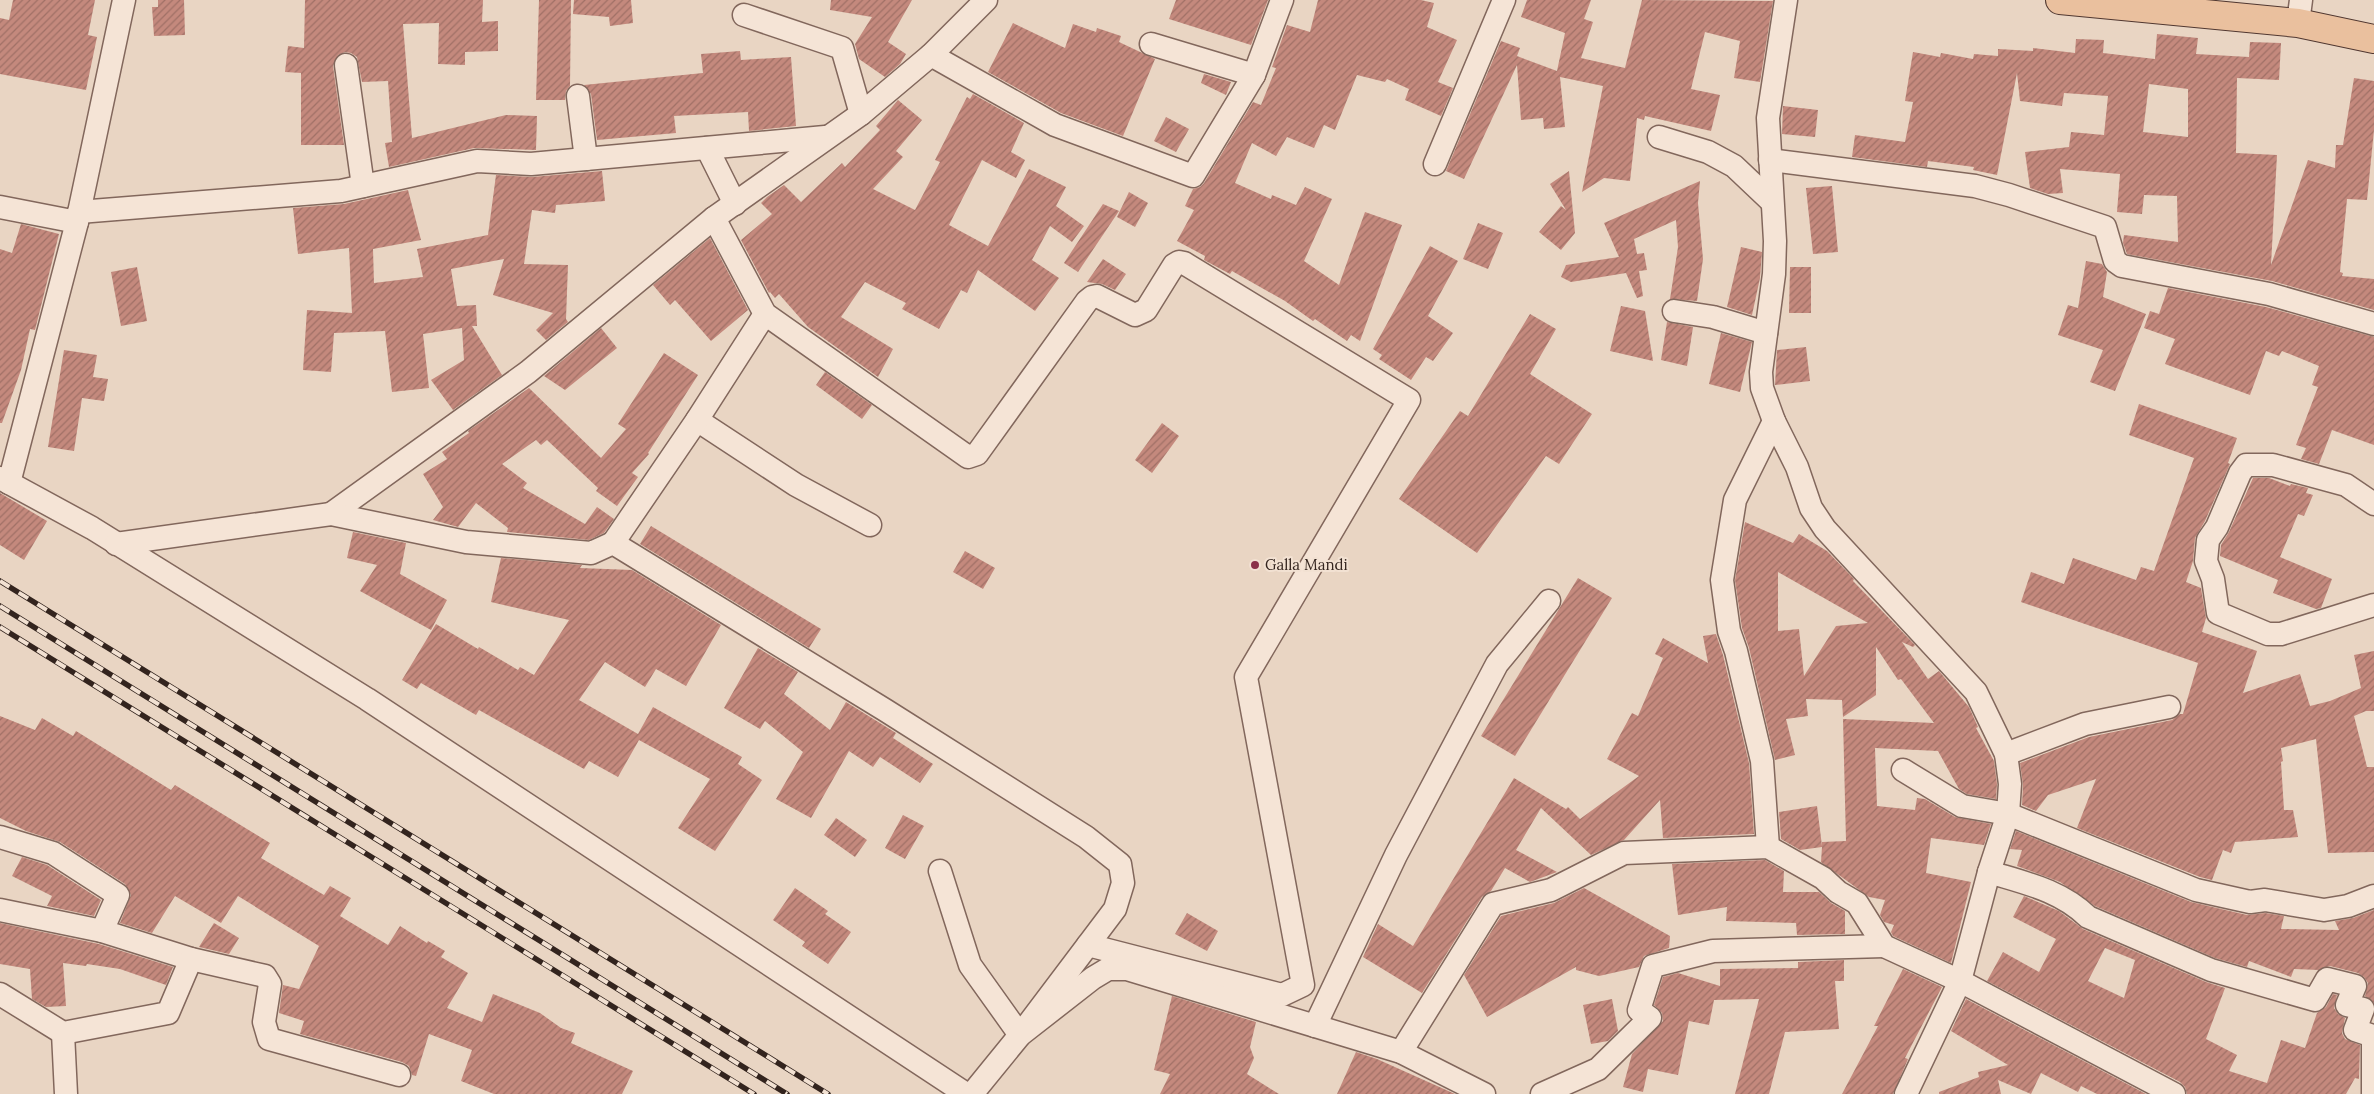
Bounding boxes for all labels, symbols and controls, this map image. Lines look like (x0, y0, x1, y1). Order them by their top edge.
place label: Galla Mandi (1265, 555, 1348, 574)
marker: Galla Mandi (1249, 559, 1261, 571)

